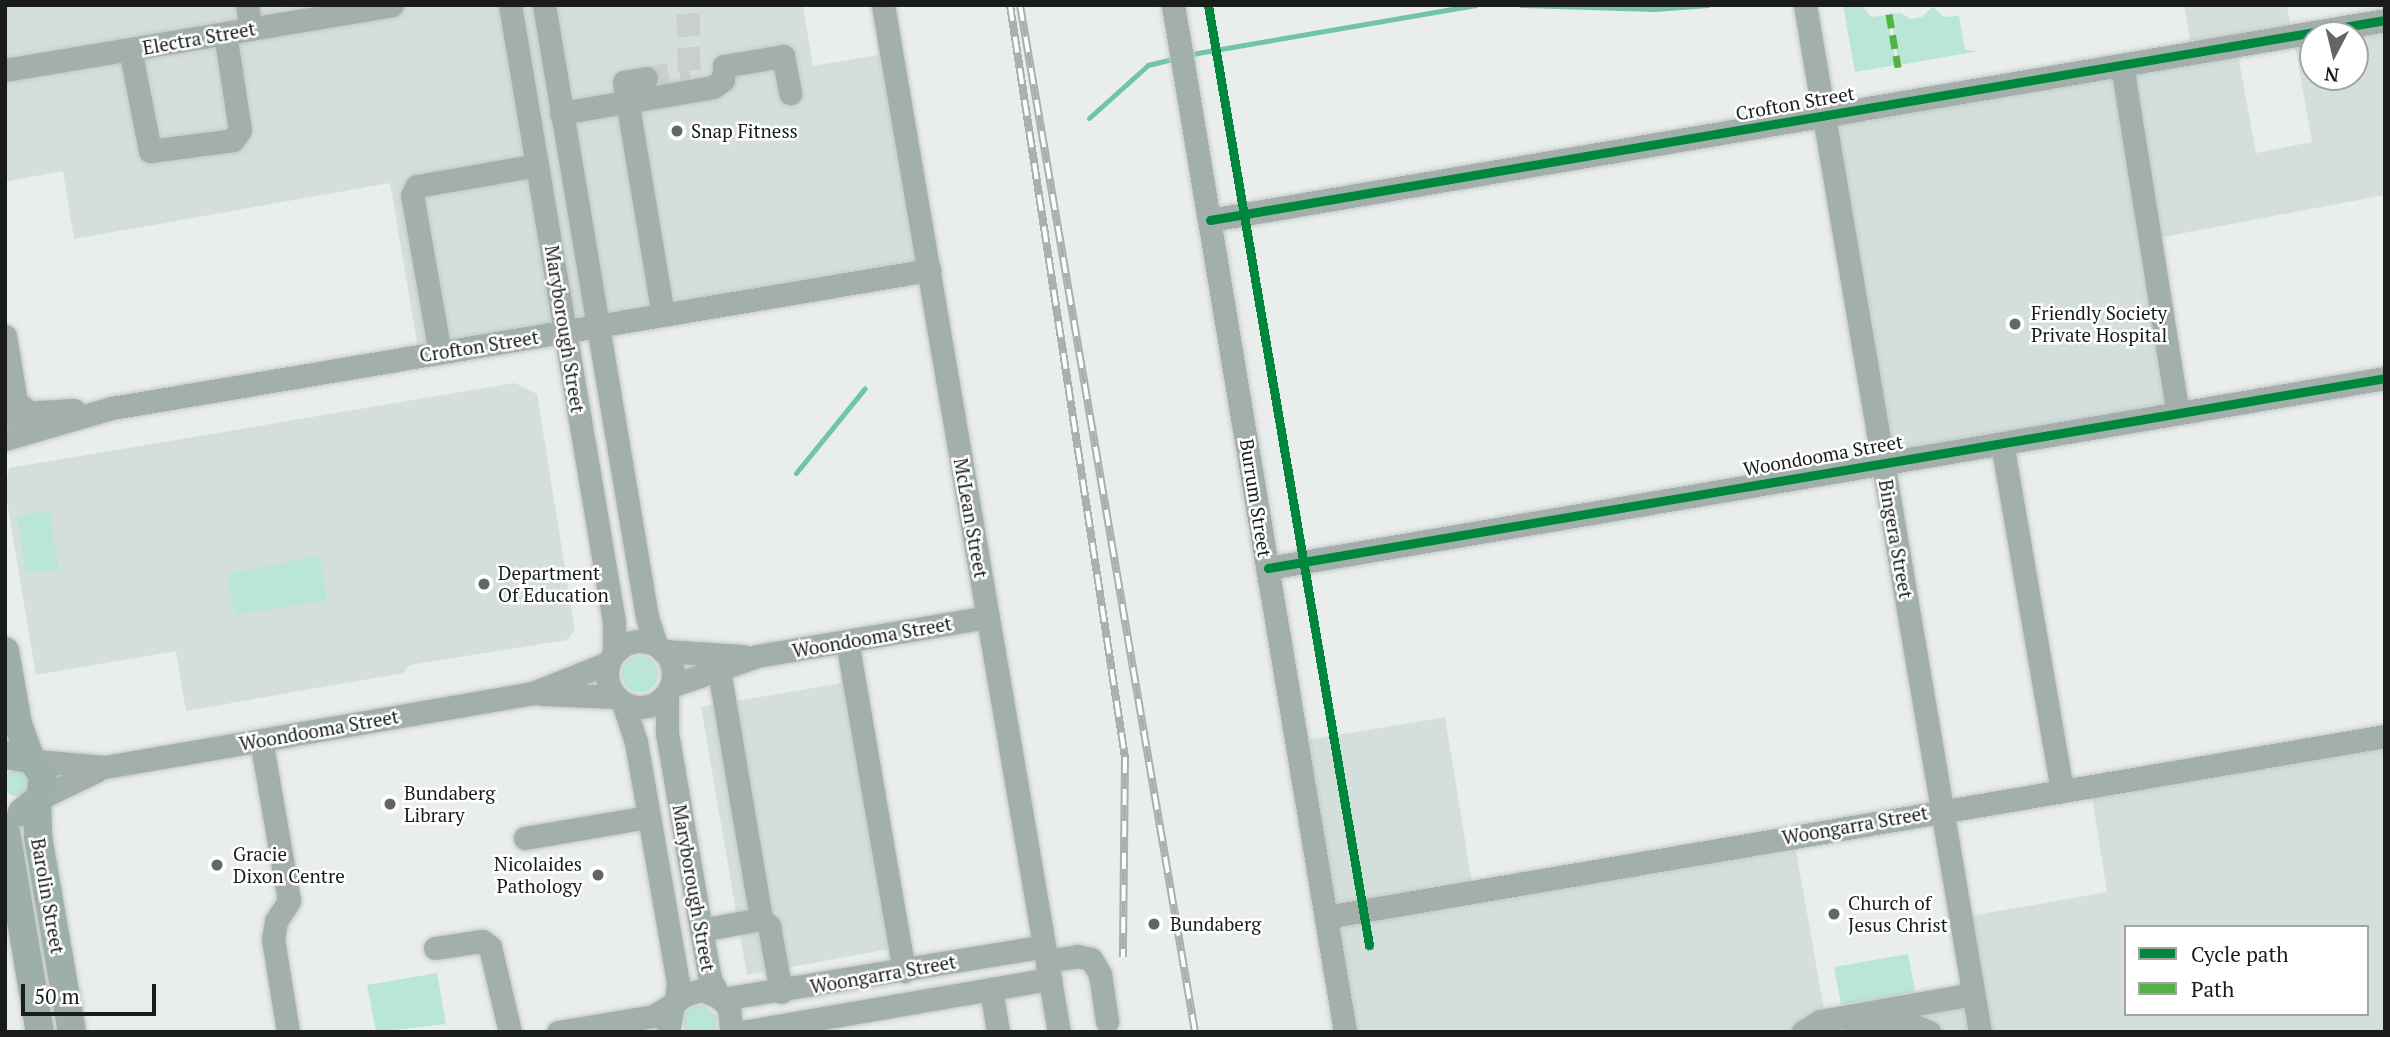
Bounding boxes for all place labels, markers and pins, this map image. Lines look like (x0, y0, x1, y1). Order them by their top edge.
place label: Snap Fitness (691, 120, 798, 142)
marker: Snap Fitness (669, 123, 685, 139)
place label: Friendly Society Private Hospital (2031, 302, 2167, 346)
marker: Friendly Society Private Hospital (2005, 314, 2025, 334)
place label: Department Of Education (498, 562, 609, 606)
marker: Department Of Education (476, 576, 492, 592)
place label: Bundaberg Library (404, 782, 495, 826)
marker: Bundaberg Library (382, 796, 398, 812)
place label: Gracie Dixon Centre (233, 843, 345, 887)
place label: Nicolaides Pathology (494, 853, 582, 897)
marker: Gracie Dixon Centre (207, 855, 227, 875)
marker: Nicolaides Pathology (588, 865, 608, 885)
place label: Church of Jesus Christ (1848, 892, 1948, 936)
marker: Church of Jesus Christ (1826, 906, 1842, 922)
place label: Bundaberg (1170, 913, 1261, 935)
marker: Bundaberg (1144, 914, 1164, 934)

